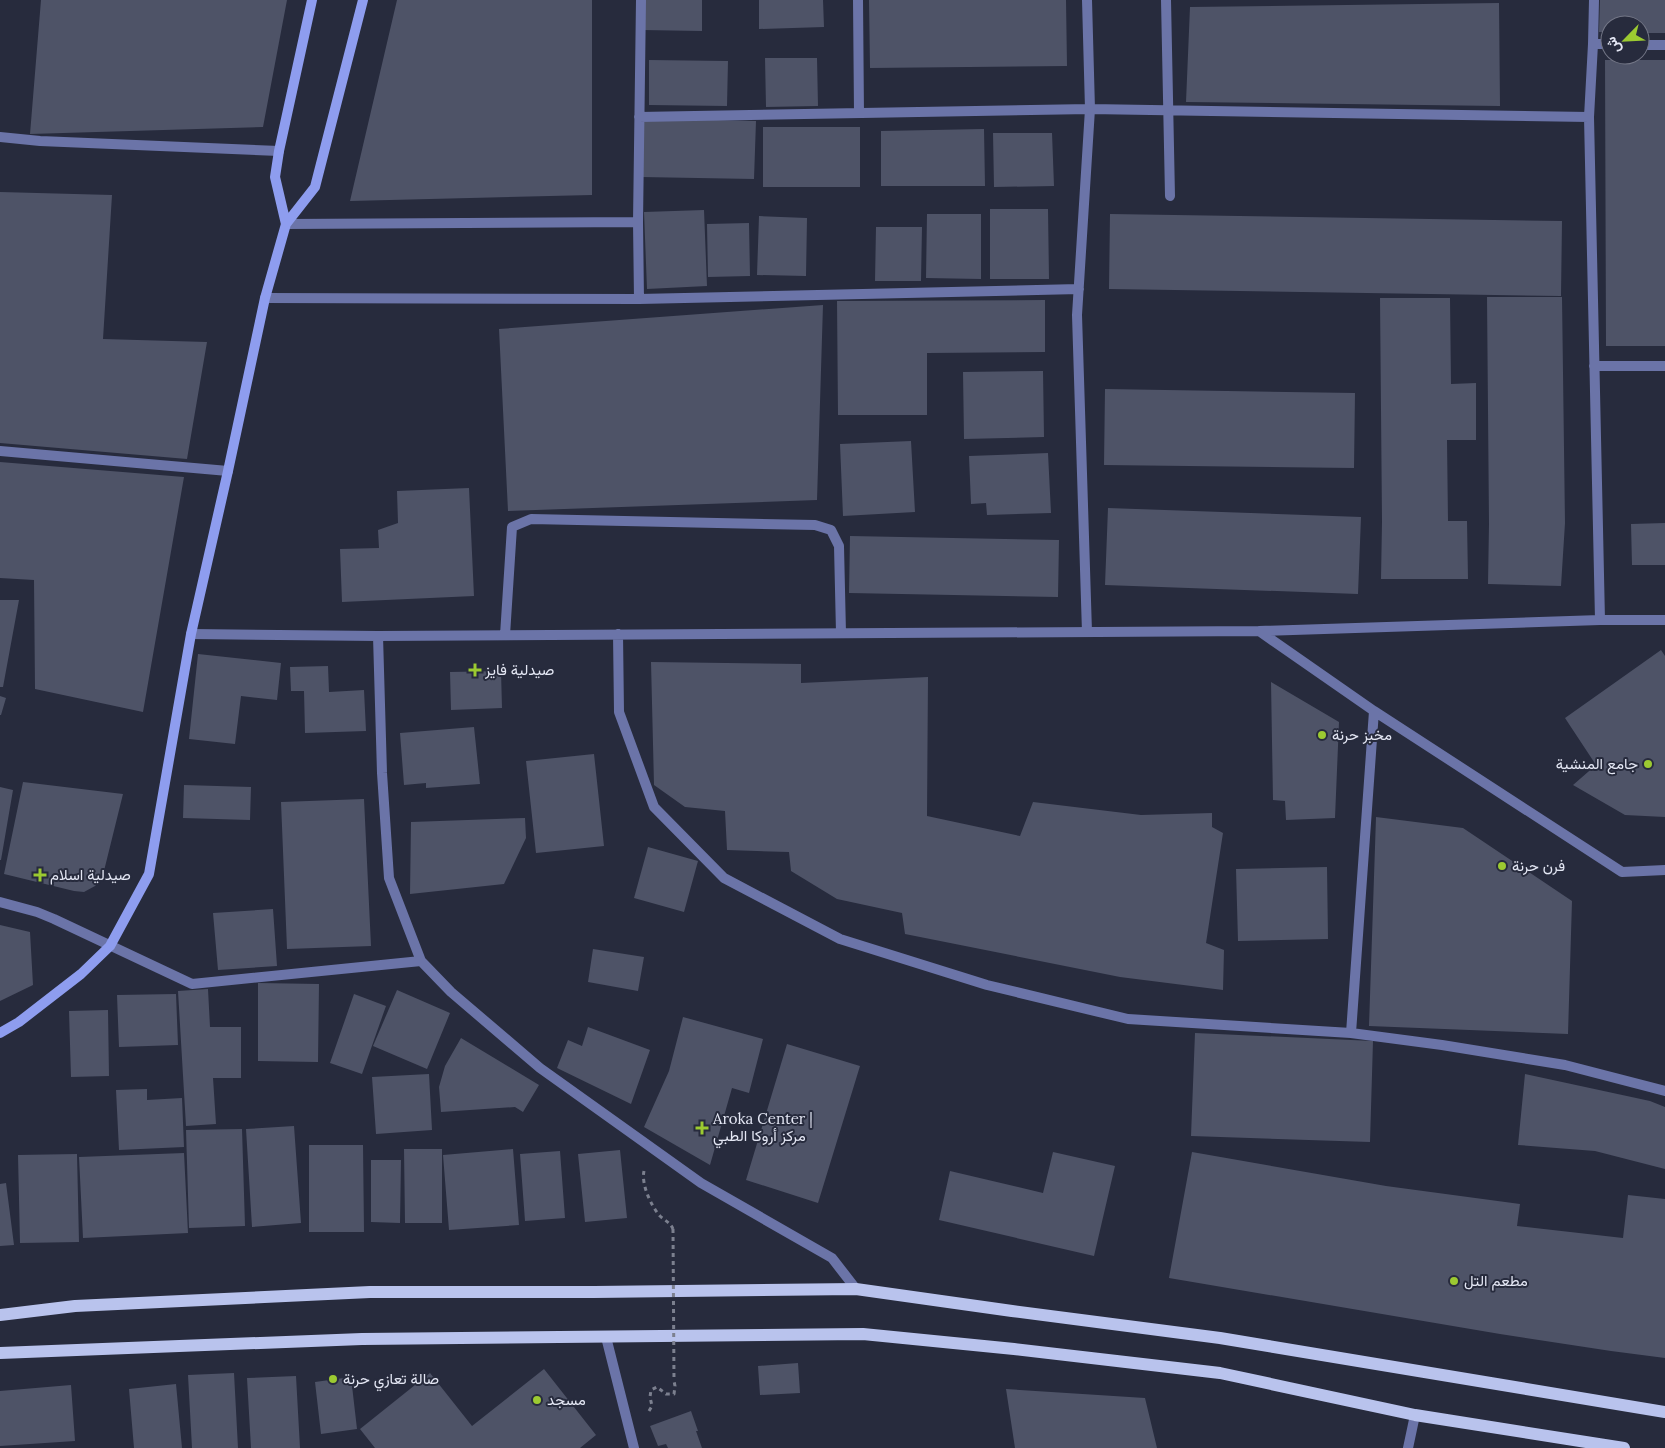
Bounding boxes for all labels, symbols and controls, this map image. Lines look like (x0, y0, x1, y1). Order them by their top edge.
north arrow (1600, 15, 1650, 65)
text: ش (1601, 34, 1625, 57)
place label: صيدلية فايز (484, 660, 554, 679)
marker: صيدلية فايز (469, 664, 481, 676)
place label: مخبز حرنة (1332, 725, 1392, 744)
marker: مخبز حرنة (1316, 729, 1328, 741)
place label: جامع المنشية (1556, 754, 1638, 775)
marker: جامع المنشية (1642, 758, 1654, 770)
place label: فرن حرنة (1512, 856, 1565, 875)
marker: فرن حرنة (1496, 860, 1508, 872)
place label: صيدلية اسلام (50, 865, 131, 885)
marker: صيدلية اسلام (34, 869, 46, 881)
place label: Aroka Center | مركز أروكا الطبي (712, 1109, 813, 1149)
marker: Aroka Center | مركز أروكا الطبي (695, 1121, 709, 1135)
place label: مطعم التل (1464, 1271, 1528, 1291)
marker: مطعم التل (1448, 1275, 1460, 1287)
place label: صالة تعازي حرنة (343, 1369, 439, 1392)
marker: صالة تعازي حرنة (327, 1373, 339, 1385)
place label: مسجد (547, 1390, 586, 1409)
marker: مسجد (531, 1394, 543, 1406)

